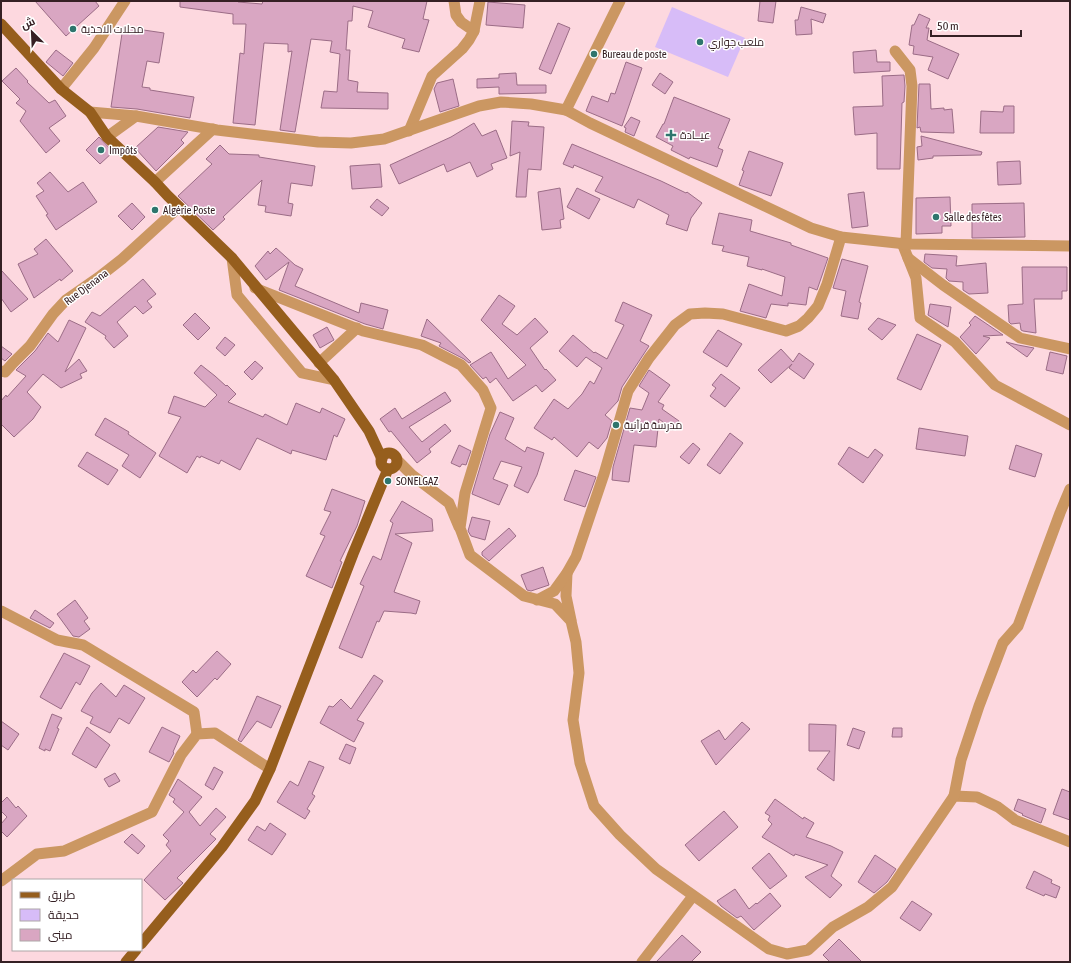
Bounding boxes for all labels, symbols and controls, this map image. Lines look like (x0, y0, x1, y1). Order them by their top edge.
north arrow (12, 12, 52, 52)
scale bar (931, 12, 1021, 38)
text: ش (19, 15, 37, 32)
text: 50 m (937, 19, 959, 33)
place label: محلات الاحذية (81, 23, 144, 35)
marker: محلات الاحذية (68, 24, 78, 34)
place label: ملعب جواري (708, 36, 764, 51)
marker: ملعب جواري (695, 37, 705, 47)
place label: Bureau de poste (602, 48, 667, 60)
marker: Bureau de poste (589, 49, 599, 59)
marker: عيــادة (665, 129, 677, 141)
place label: عيــادة (680, 129, 710, 141)
place label: Impôts (109, 144, 137, 156)
marker: Impôts (96, 145, 106, 155)
place label: Algérie Poste (163, 204, 215, 216)
marker: Algérie Poste (150, 205, 160, 215)
place label: Salle des fêtes (944, 211, 1002, 223)
marker: Salle des fêtes (931, 212, 941, 222)
street label: Rue Djenana (62, 267, 110, 307)
place label: مدرسة قرآنية (624, 419, 682, 432)
marker: مدرسة قرآنية (611, 420, 621, 430)
place label: SONELGAZ (396, 475, 438, 487)
marker: SONELGAZ (383, 476, 393, 486)
legend (12, 879, 142, 951)
text: طريق (48, 888, 76, 902)
text: حديقة (48, 908, 79, 922)
text: مبنى (48, 928, 73, 942)

